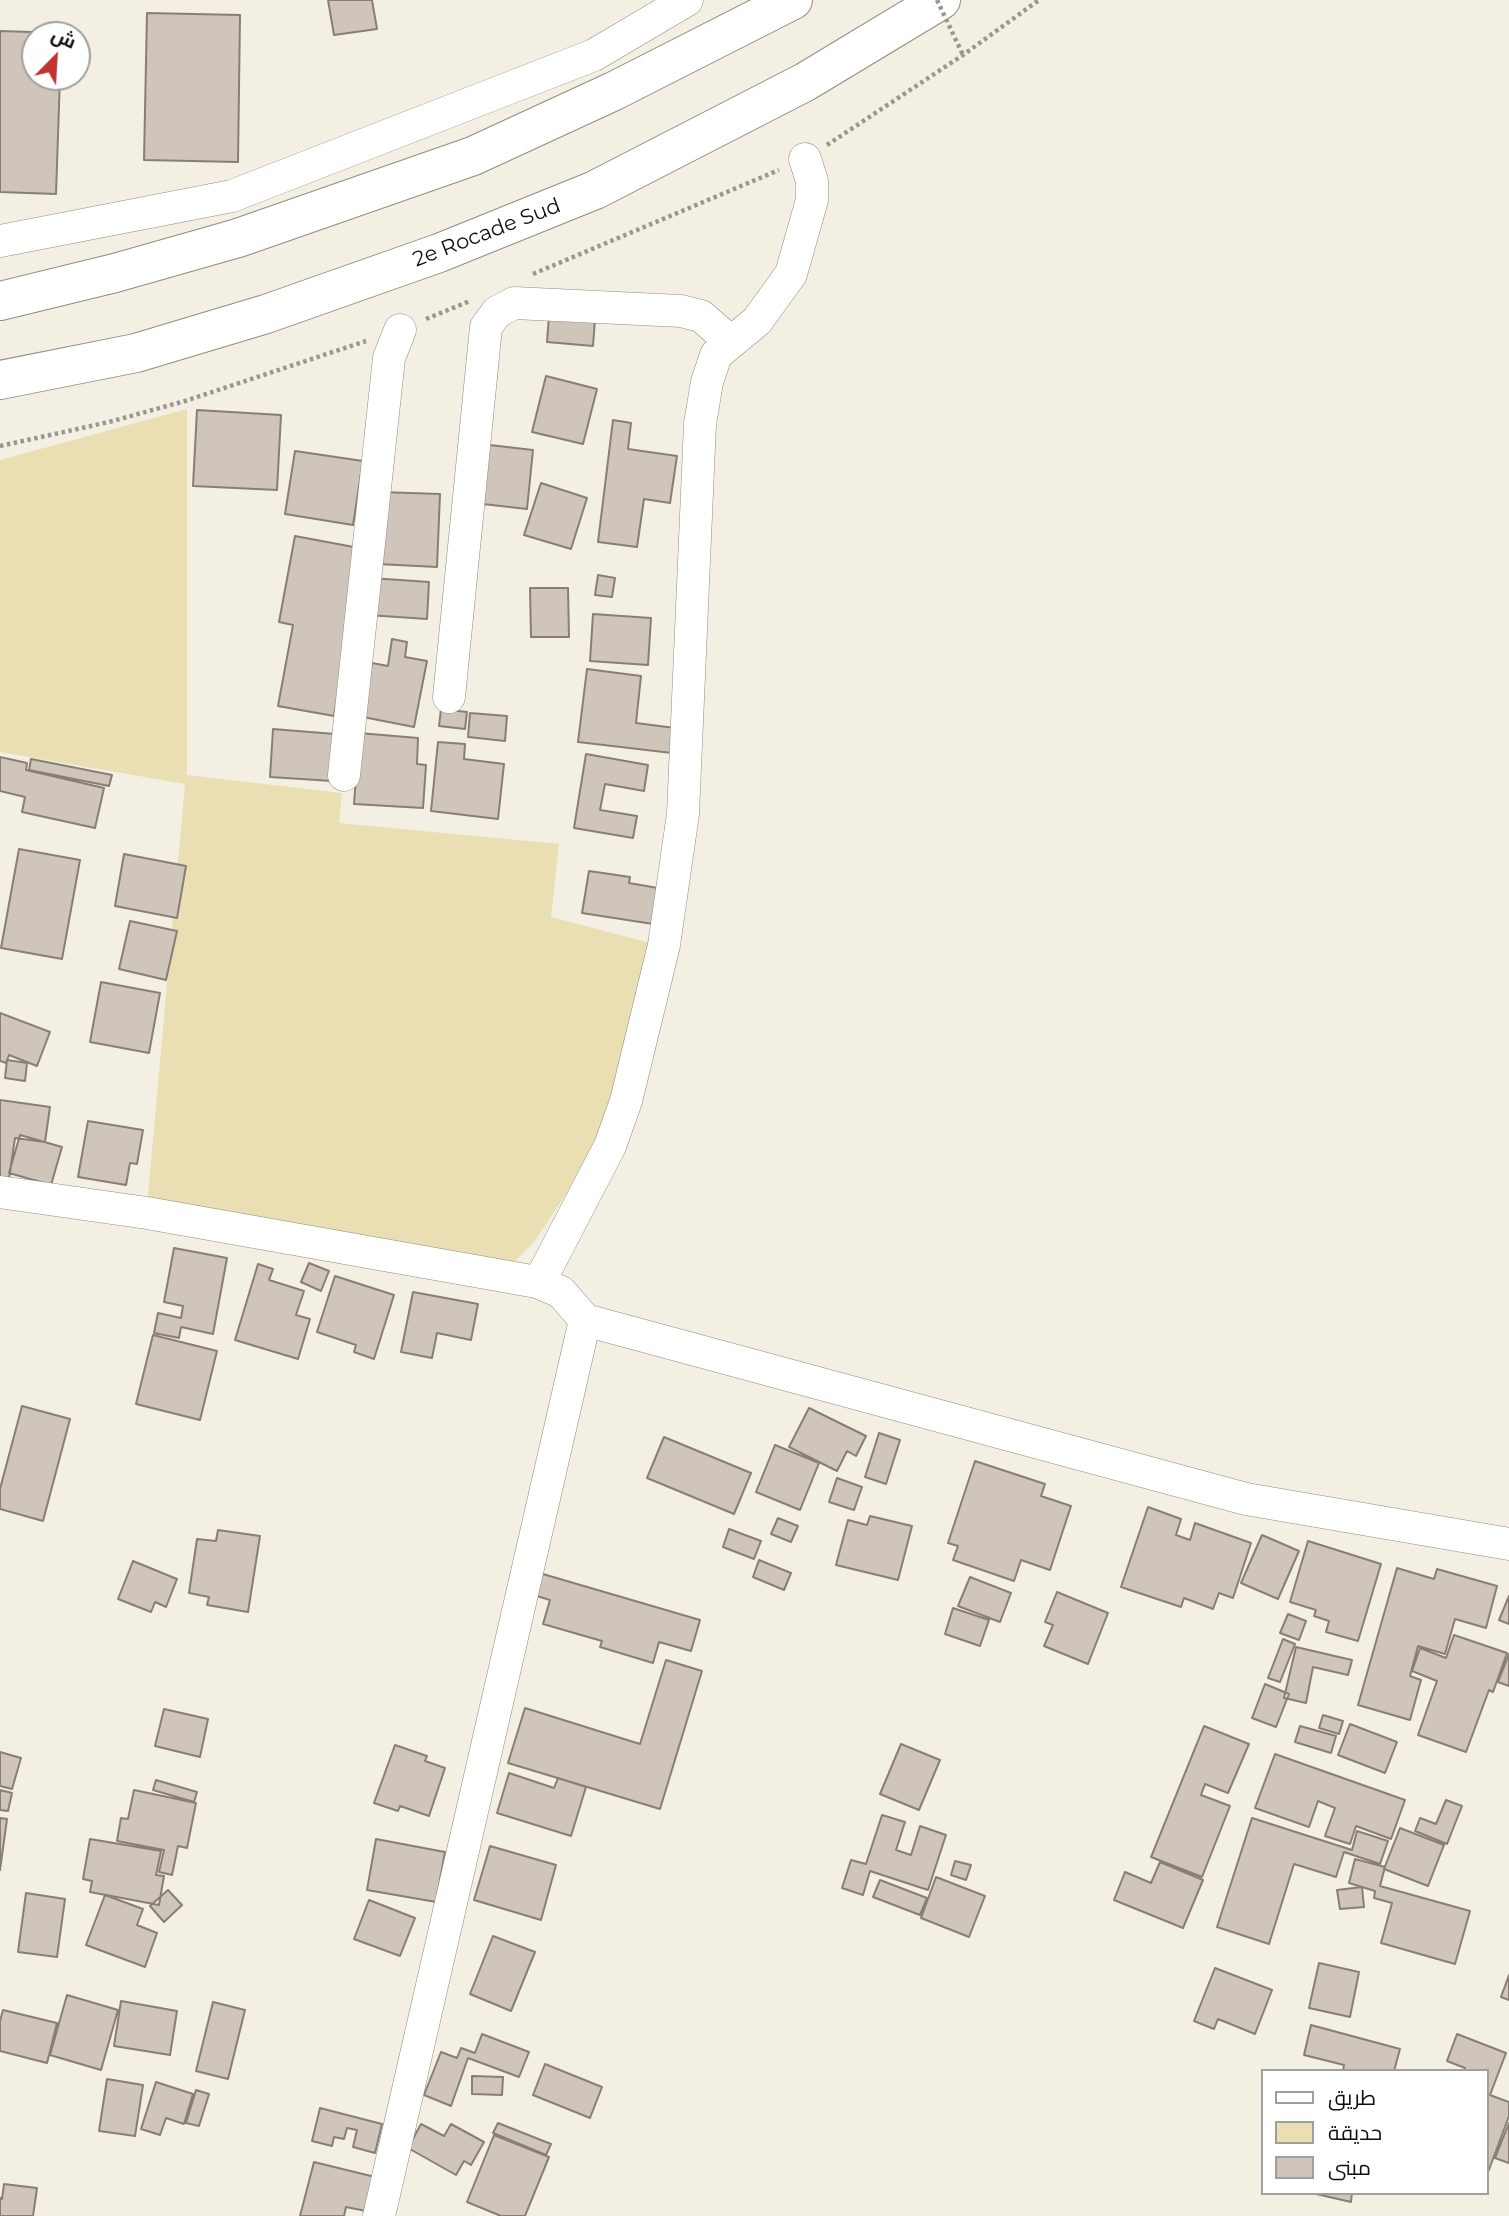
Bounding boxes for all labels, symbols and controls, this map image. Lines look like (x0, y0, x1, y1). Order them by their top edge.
north arrow (21, 21, 91, 91)
text: ش (48, 23, 80, 54)
street label: 2e Rocade Sud (410, 193, 564, 273)
legend (1260, 2069, 1488, 2195)
text: طريق (1328, 2085, 1376, 2110)
text: حديقة (1328, 2120, 1382, 2145)
text: مبنى (1328, 2155, 1371, 2180)

